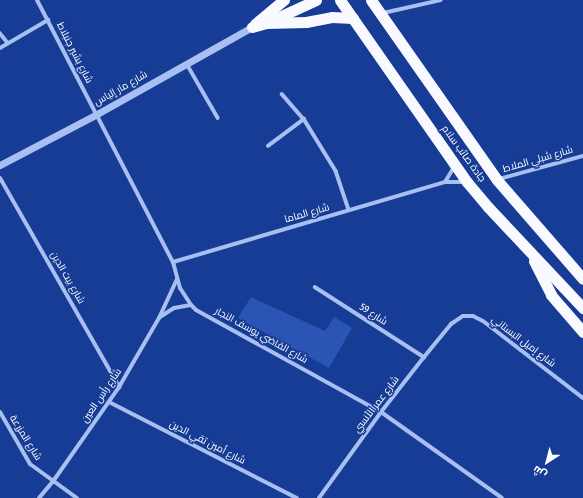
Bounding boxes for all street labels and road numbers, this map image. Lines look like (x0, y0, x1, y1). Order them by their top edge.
street label: شارع بشير جنبلاط (53, 20, 95, 86)
street label: شارع مار إلياس (92, 69, 150, 109)
street label: جادة صائب سلام (438, 123, 488, 185)
street label: شارع شبلي الملاط (502, 144, 574, 176)
street label: شارع الماما (283, 202, 331, 226)
street label: شارع بيت الدين (47, 250, 87, 306)
street label: شارع 59 (357, 302, 389, 328)
street label: شارع القاضي يوسف النجار (212, 305, 310, 367)
street label: شارع إميل البستاني (488, 314, 558, 370)
street label: شارع رأس العين (79, 366, 125, 426)
street label: شارع عمر الأنسي (352, 374, 402, 436)
street label: شارع المزرعة (6, 413, 44, 463)
street label: شارع أمين تقي الدين (167, 419, 247, 467)

